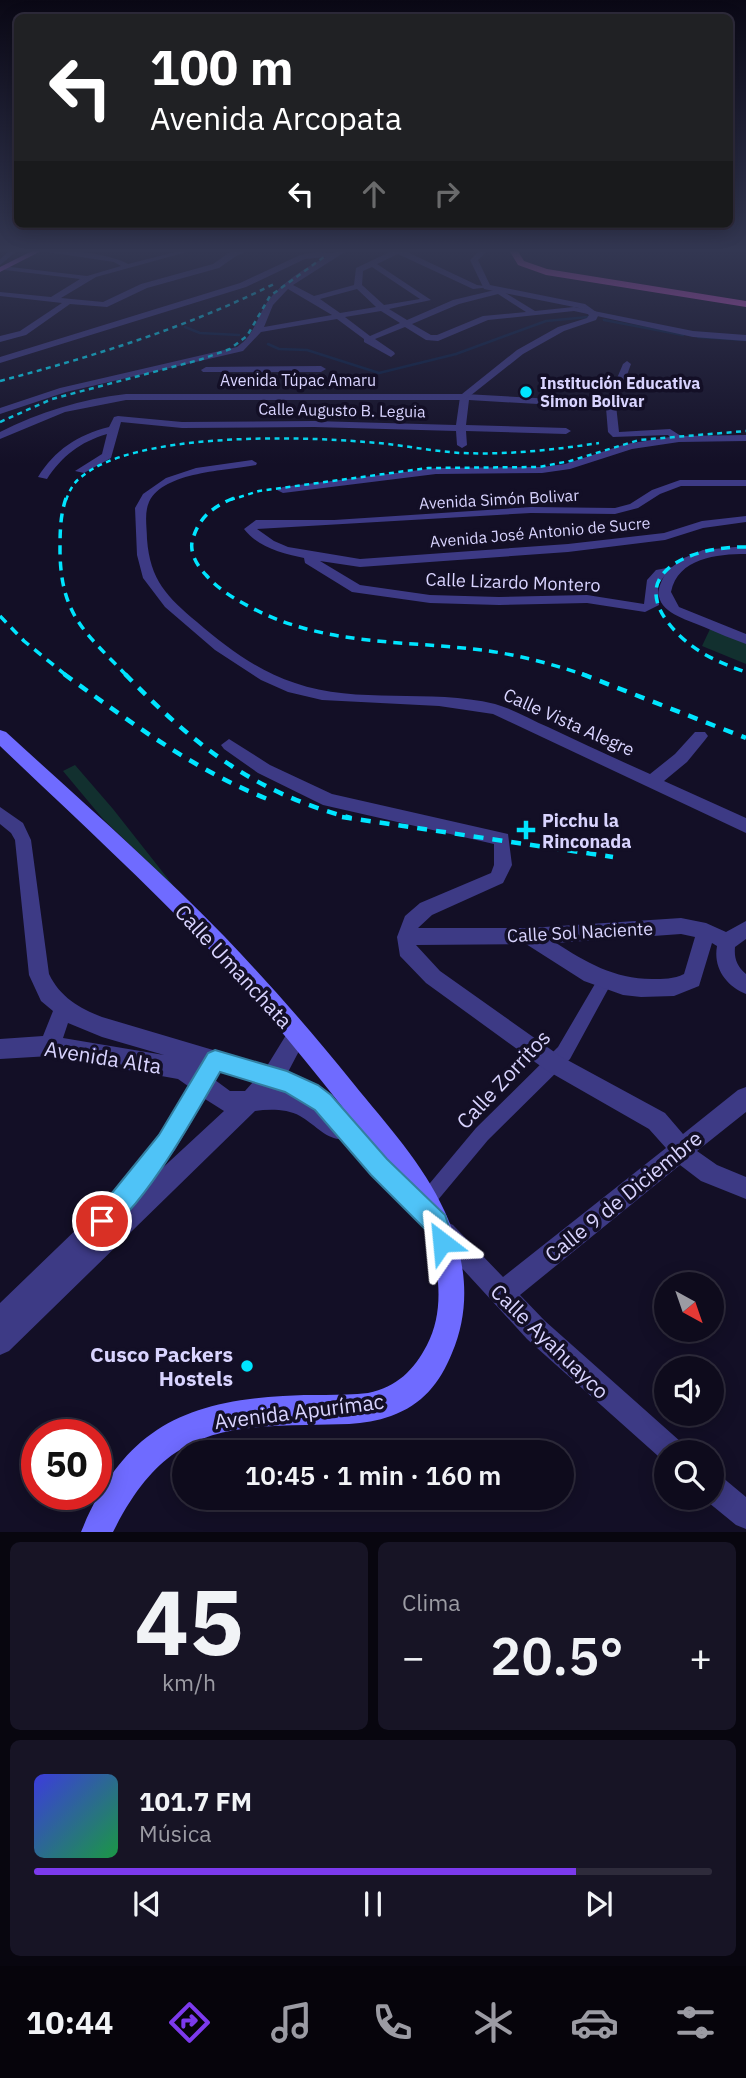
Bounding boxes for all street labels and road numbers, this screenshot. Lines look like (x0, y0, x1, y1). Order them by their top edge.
street label: Avenida Túpac Amaru (220, 370, 376, 390)
street label: Calle Augusto B. Leguia (258, 399, 426, 421)
street label: Avenida Simón Bolivar (419, 485, 580, 513)
street label: Avenida José Antonio de Sucre (429, 512, 651, 552)
street label: Calle Lizardo Montero (425, 567, 601, 597)
street label: Calle Vista Alegre (500, 683, 638, 761)
street label: Calle Umanchata (169, 898, 299, 1034)
street label: Calle Sol Naciente (506, 917, 654, 947)
street label: Calle Zorritos (450, 1023, 556, 1135)
street label: Avenida Alta (43, 1034, 163, 1080)
street label: Calle 9 de Diciembre (539, 1124, 707, 1268)
street label: Calle Ayahuayco (485, 1277, 615, 1405)
street label: Avenida Apurímac (212, 1387, 386, 1435)

